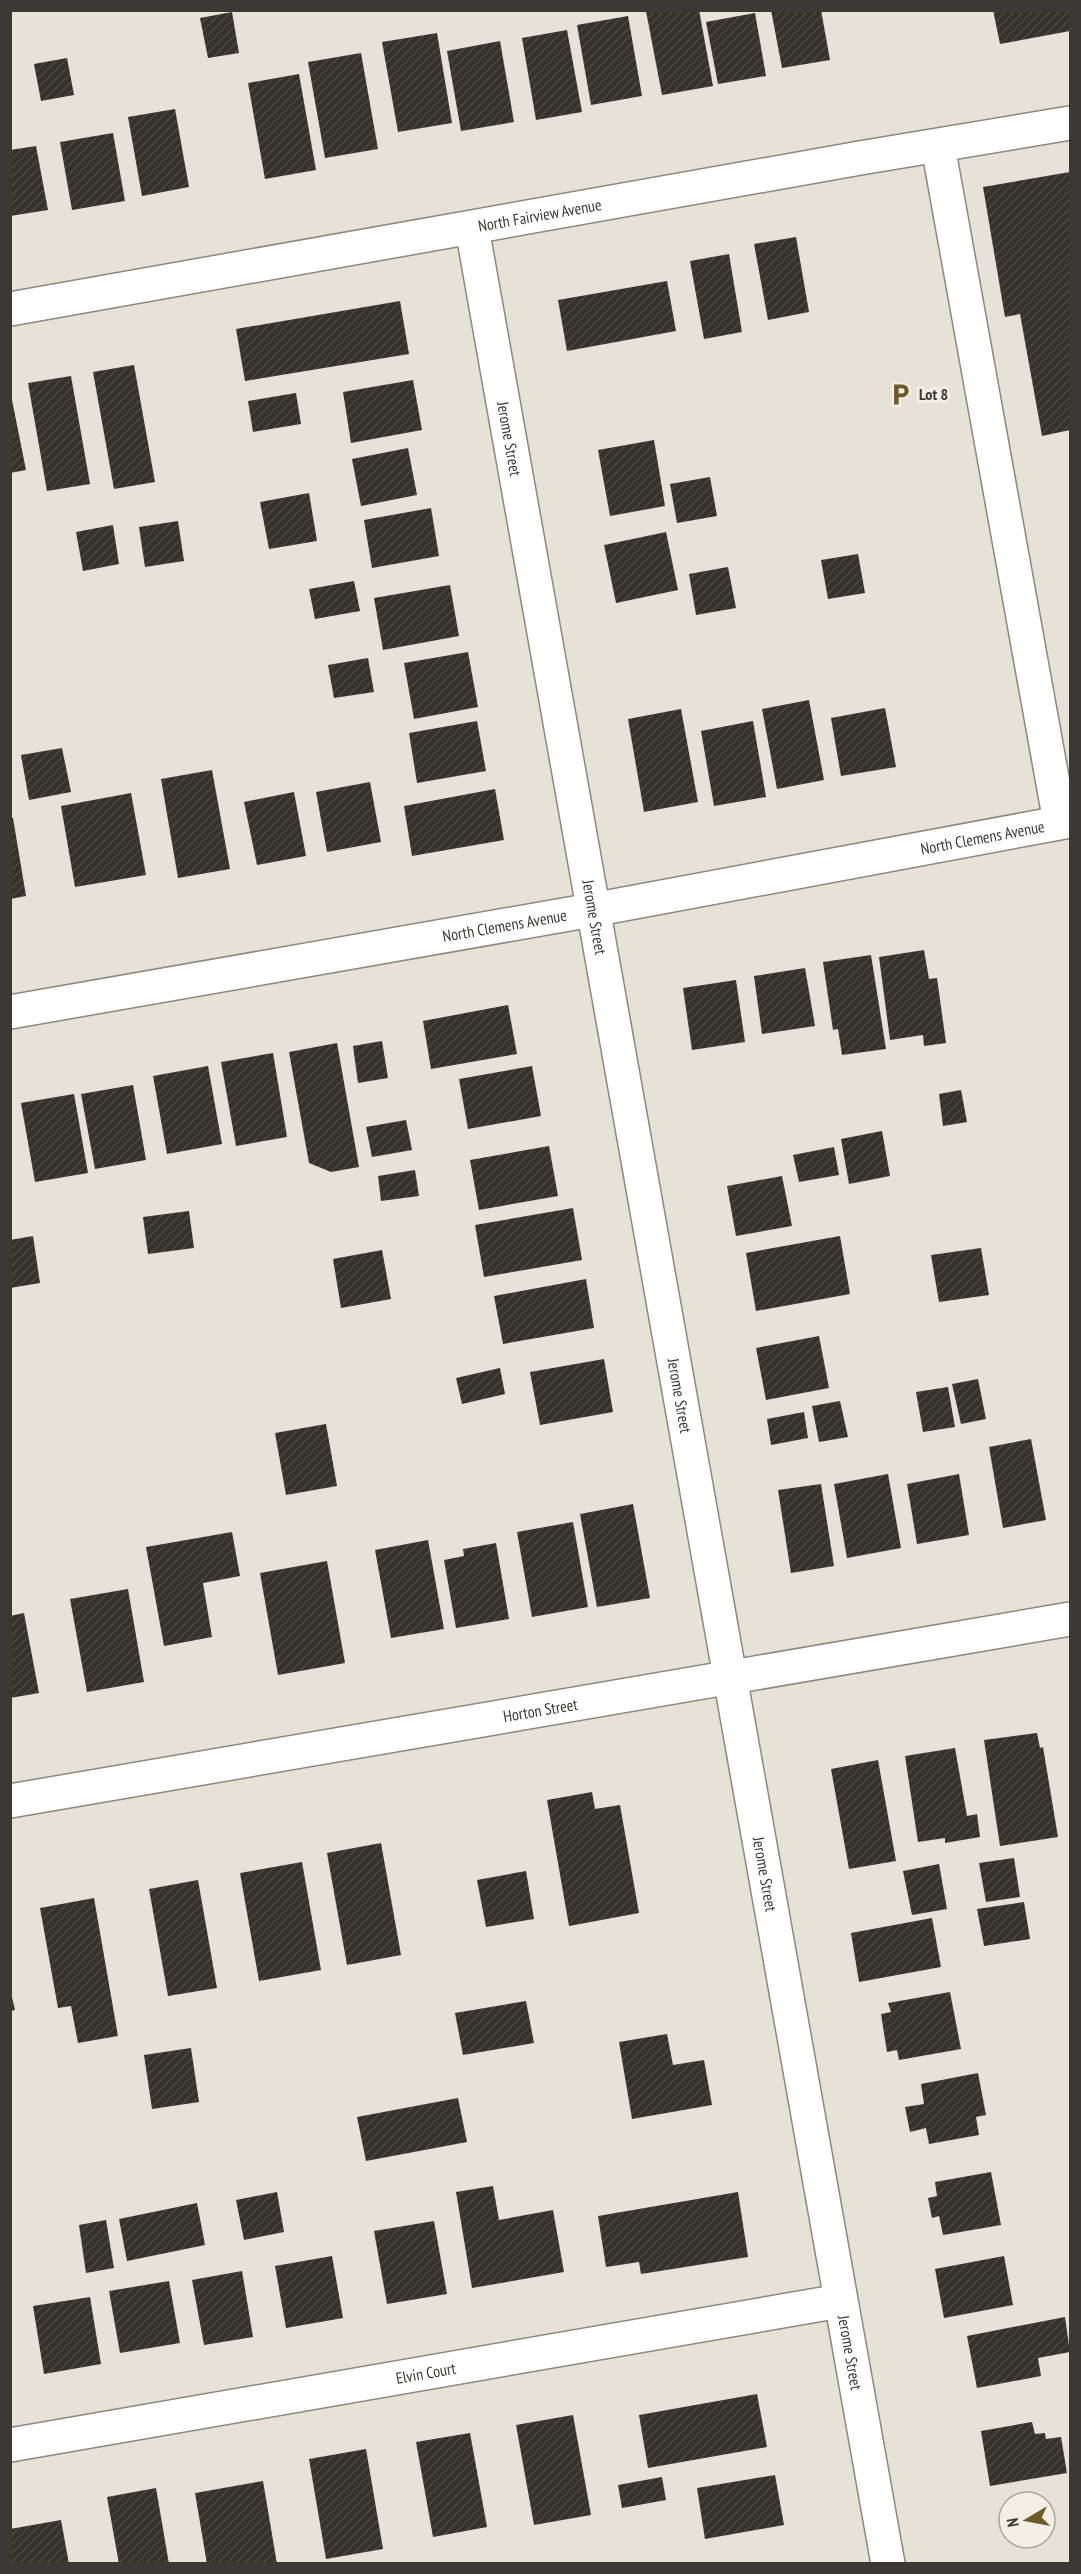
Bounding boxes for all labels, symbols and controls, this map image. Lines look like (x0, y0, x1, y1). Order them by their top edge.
street label: North Fairview Avenue (476, 194, 603, 236)
parking icon: Lot 8 (888, 381, 914, 407)
place label: Lot 8 (919, 384, 948, 404)
street label: Jerome Street (493, 399, 526, 478)
street label: North Clemens Avenue (919, 816, 1046, 859)
street label: Jerome Street (578, 877, 611, 957)
street label: North Clemens Avenue (441, 905, 568, 946)
street label: Jerome Street (663, 1356, 696, 1435)
street label: Horton Street (502, 1694, 580, 1726)
street label: Jerome Street (749, 1834, 782, 1914)
street label: Jerome Street (834, 2313, 867, 2392)
street label: Elvin Court (394, 2358, 458, 2388)
north arrow (997, 2490, 1057, 2550)
text: N (1002, 2517, 1023, 2529)

